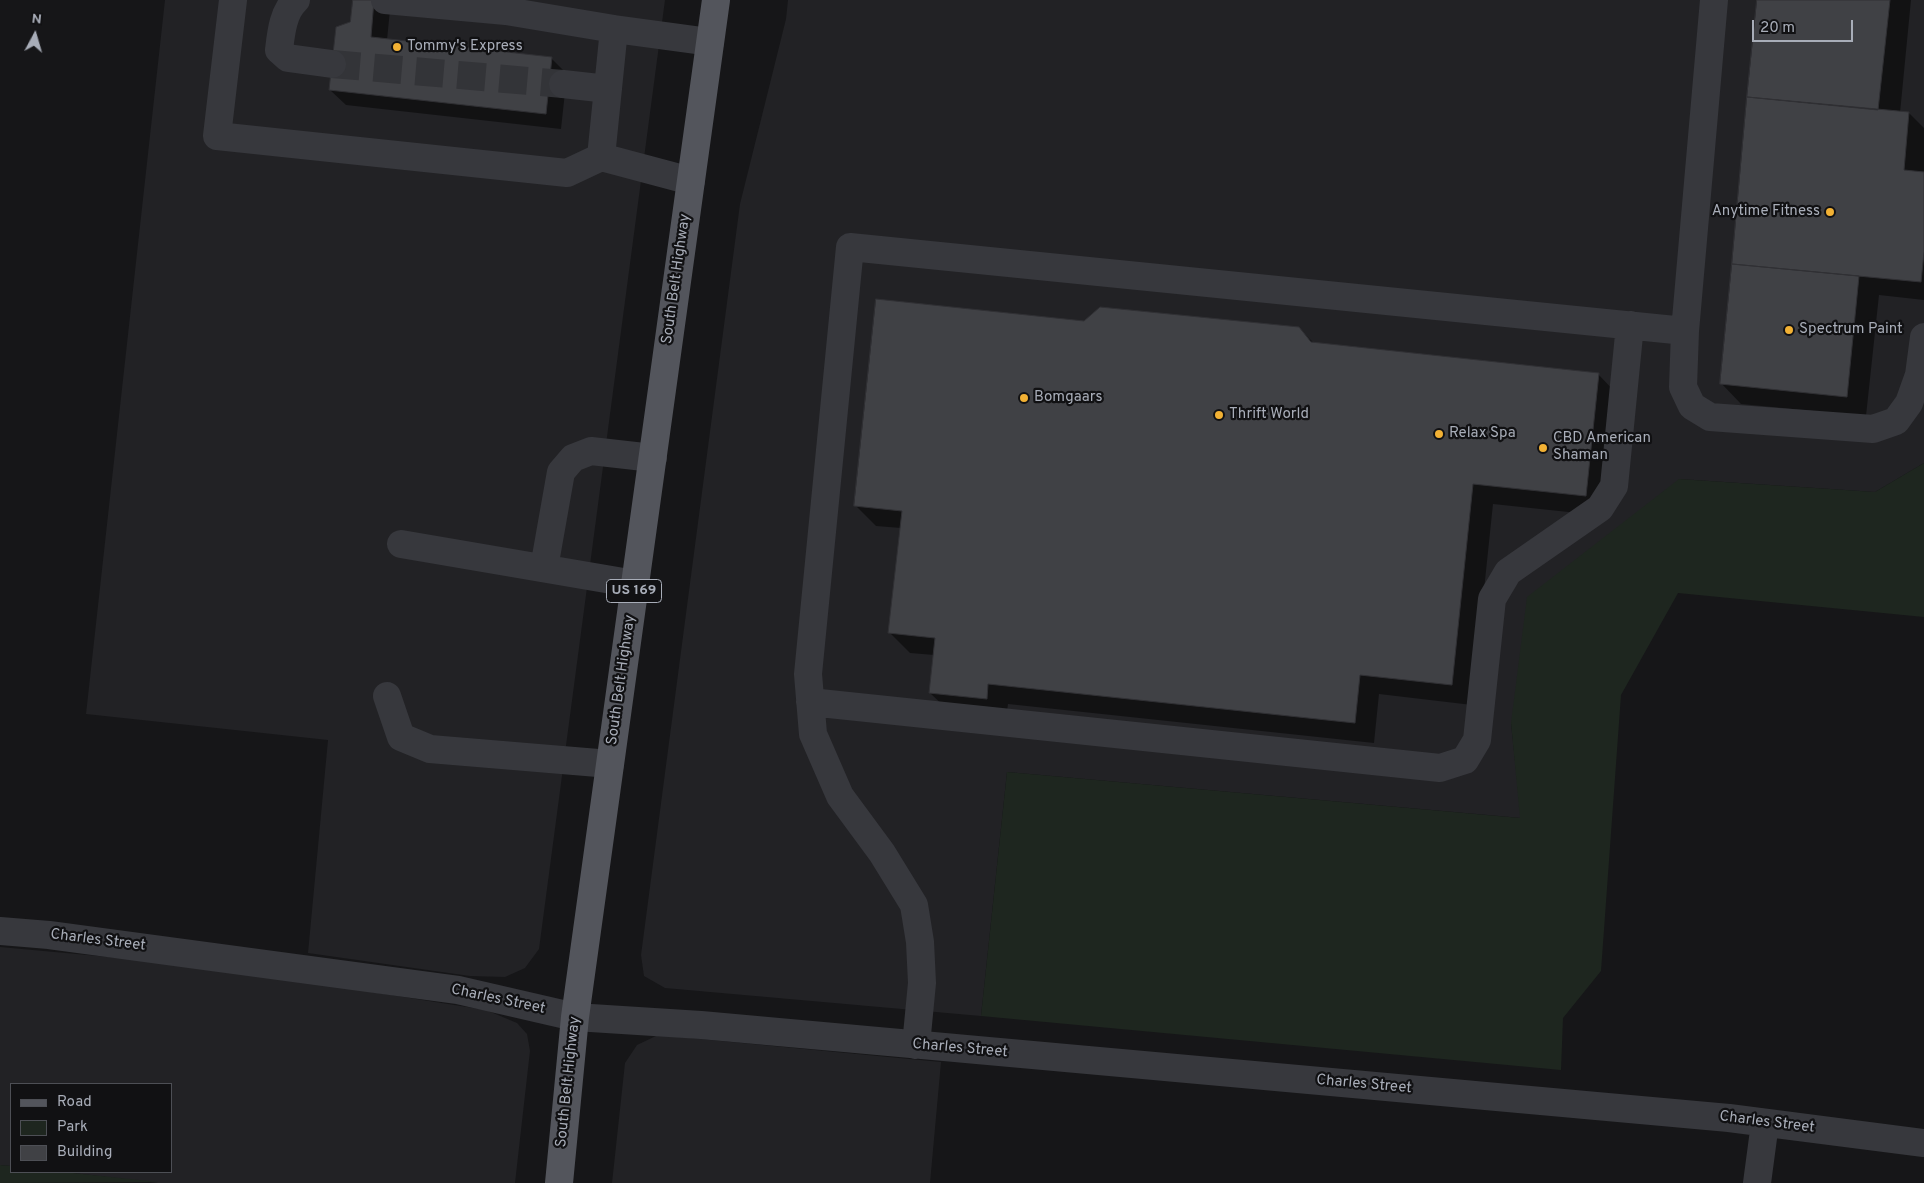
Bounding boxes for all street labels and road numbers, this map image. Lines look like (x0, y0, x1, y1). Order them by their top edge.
street label: South Belt Highway (659, 213, 695, 345)
road number: US 169 (606, 580, 662, 602)
street label: South Belt Highway (604, 614, 640, 746)
street label: Charles Street (49, 926, 147, 956)
street label: Charles Street (449, 981, 547, 1019)
street label: South Belt Highway (553, 1016, 585, 1148)
street label: Charles Street (912, 1036, 1008, 1062)
street label: Charles Street (1316, 1072, 1412, 1098)
street label: Charles Street (1718, 1108, 1816, 1138)

